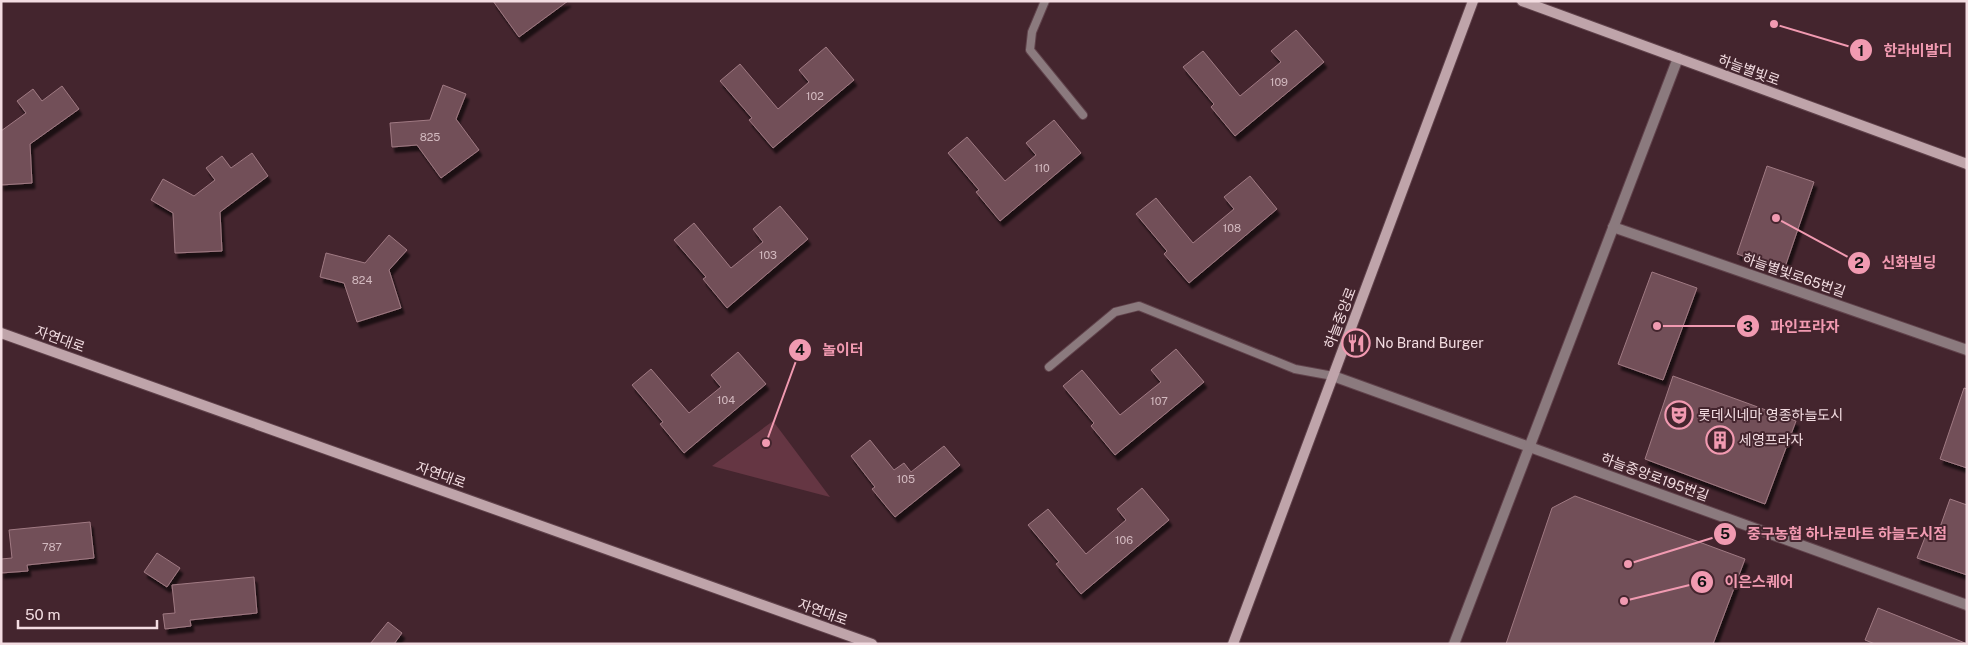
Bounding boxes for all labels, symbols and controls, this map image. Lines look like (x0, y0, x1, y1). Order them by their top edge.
callout: 한라비발디 (1849, 35, 1963, 65)
text: 1 (1858, 42, 1864, 59)
text: 한라비발디 (1883, 42, 1953, 59)
street label: 하늘별빛로 (1716, 51, 1782, 89)
house number: 109 (1270, 76, 1288, 88)
house number: 102 (806, 90, 824, 102)
house number: 825 (420, 131, 440, 143)
house number: 110 (1034, 162, 1050, 174)
house number: 108 (1223, 222, 1241, 234)
callout: 신화빌딩 (1846, 248, 1946, 278)
house number: 103 (759, 249, 777, 261)
street label: 하늘별빛로65번길 (1740, 250, 1848, 300)
text: 2 (1854, 254, 1864, 271)
text: 신화빌딩 (1881, 254, 1937, 271)
house number: 824 (352, 274, 372, 286)
street label: 하늘중앙로 (1321, 285, 1359, 351)
callout: 파인프라자 (1736, 311, 1850, 341)
text: 3 (1743, 318, 1753, 335)
text: 파인프라자 (1770, 318, 1840, 335)
street label: 자연대로 (33, 323, 87, 355)
restaurant icon: No Brand Burger (1341, 328, 1371, 358)
callout: 놀이터 (787, 335, 874, 365)
place label: No Brand Burger (1375, 335, 1484, 351)
text: 4 (795, 341, 805, 358)
text: 놀이터 (822, 341, 864, 358)
house number: 104 (717, 394, 735, 406)
house number: 107 (1150, 395, 1168, 407)
theatre icon: 롯데시네마 영종하늘도시 (1664, 400, 1694, 430)
place label: 롯데시네마 영종하늘도시 (1698, 407, 1843, 423)
building icon: 세영프라자 (1705, 425, 1735, 455)
place label: 세영프라자 (1739, 432, 1804, 448)
street label: 하늘중앙로195번길 (1599, 450, 1711, 504)
street label: 자연대로 (414, 459, 468, 491)
house number: 105 (897, 473, 915, 485)
callout: 중구농협 하나로마트 하늘도시점 (1712, 519, 1957, 549)
text: 5 (1720, 525, 1730, 542)
text: 중구농협 하나로마트 하늘도시점 (1747, 525, 1947, 542)
house number: 106 (1115, 534, 1133, 546)
house number: 787 (42, 541, 62, 553)
callout: 이은스퀘어 (1689, 567, 1803, 597)
text: 6 (1697, 573, 1707, 590)
text: 이은스퀘어 (1724, 573, 1794, 590)
street label: 자연대로 (796, 596, 850, 628)
scale bar (18, 598, 156, 630)
text: 50 m (25, 606, 60, 623)

